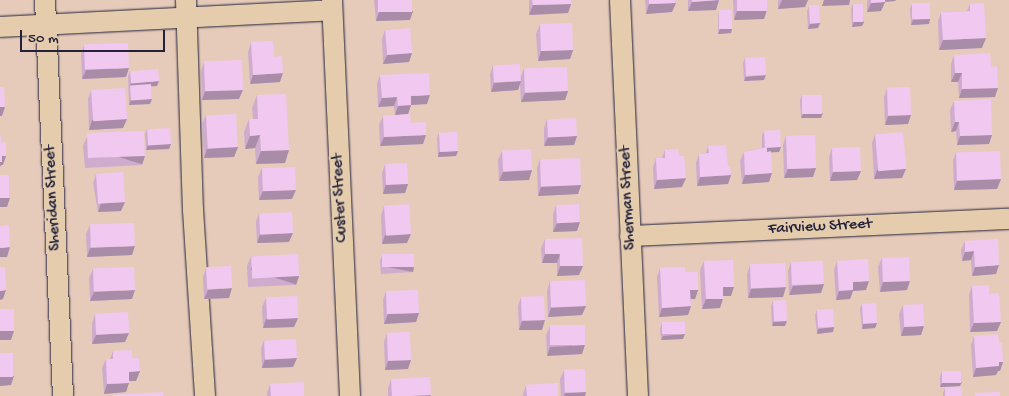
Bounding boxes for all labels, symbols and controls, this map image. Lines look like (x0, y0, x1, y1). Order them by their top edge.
scale bar (22, 20, 168, 52)
text: 50 m (28, 30, 59, 48)
street label: Sheridan Street (42, 145, 66, 251)
street label: Sherman Street (617, 145, 641, 251)
street label: Custer Street (329, 153, 353, 243)
street label: Fairview Street (768, 216, 872, 240)

